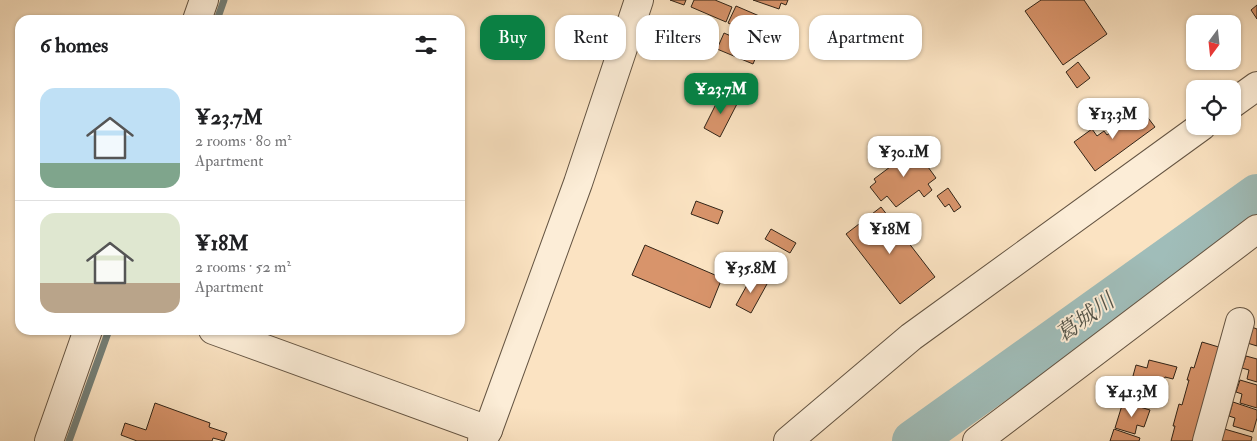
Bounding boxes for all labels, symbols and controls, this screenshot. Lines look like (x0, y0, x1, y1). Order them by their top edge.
chip: Buy (480, 15, 545, 60)
chip: Rent (555, 15, 626, 60)
chip: Filters (636, 15, 719, 60)
chip: New (729, 15, 799, 60)
chip: Apartment (809, 15, 922, 60)
north arrow (1186, 15, 1241, 70)
map controls (1186, 15, 1241, 135)
icon: filters (412, 31, 440, 59)
text: 6 homes (40, 32, 108, 59)
pin: ¥23.7M (680, 72, 762, 115)
text: ¥23.7M (695, 79, 747, 99)
button: locate (1186, 80, 1241, 135)
pin: ¥13.3M (1072, 98, 1154, 140)
text: ¥23.7M (195, 104, 263, 131)
text: ¥13.3M (1089, 104, 1137, 124)
icon: home (80, 108, 140, 168)
text: 2 rooms · 80 m² (195, 131, 292, 151)
pin: ¥30.1M (863, 136, 945, 178)
text: ¥30.1M (879, 142, 929, 162)
text: Apartment (195, 151, 263, 171)
pin: ¥18M (860, 212, 920, 255)
text: ¥18M (870, 219, 910, 239)
text: ¥18M (195, 230, 248, 257)
icon: home (80, 233, 140, 293)
pin: ¥35.8M (710, 252, 792, 294)
text: 2 rooms · 52 m² (195, 257, 291, 277)
text: ¥35.8M (725, 258, 777, 278)
text: Apartment (195, 277, 263, 297)
water label: 葛城川 (1050, 286, 1122, 349)
pin: ¥41.3M (1091, 376, 1173, 418)
text: ¥41.3M (1106, 382, 1158, 402)

